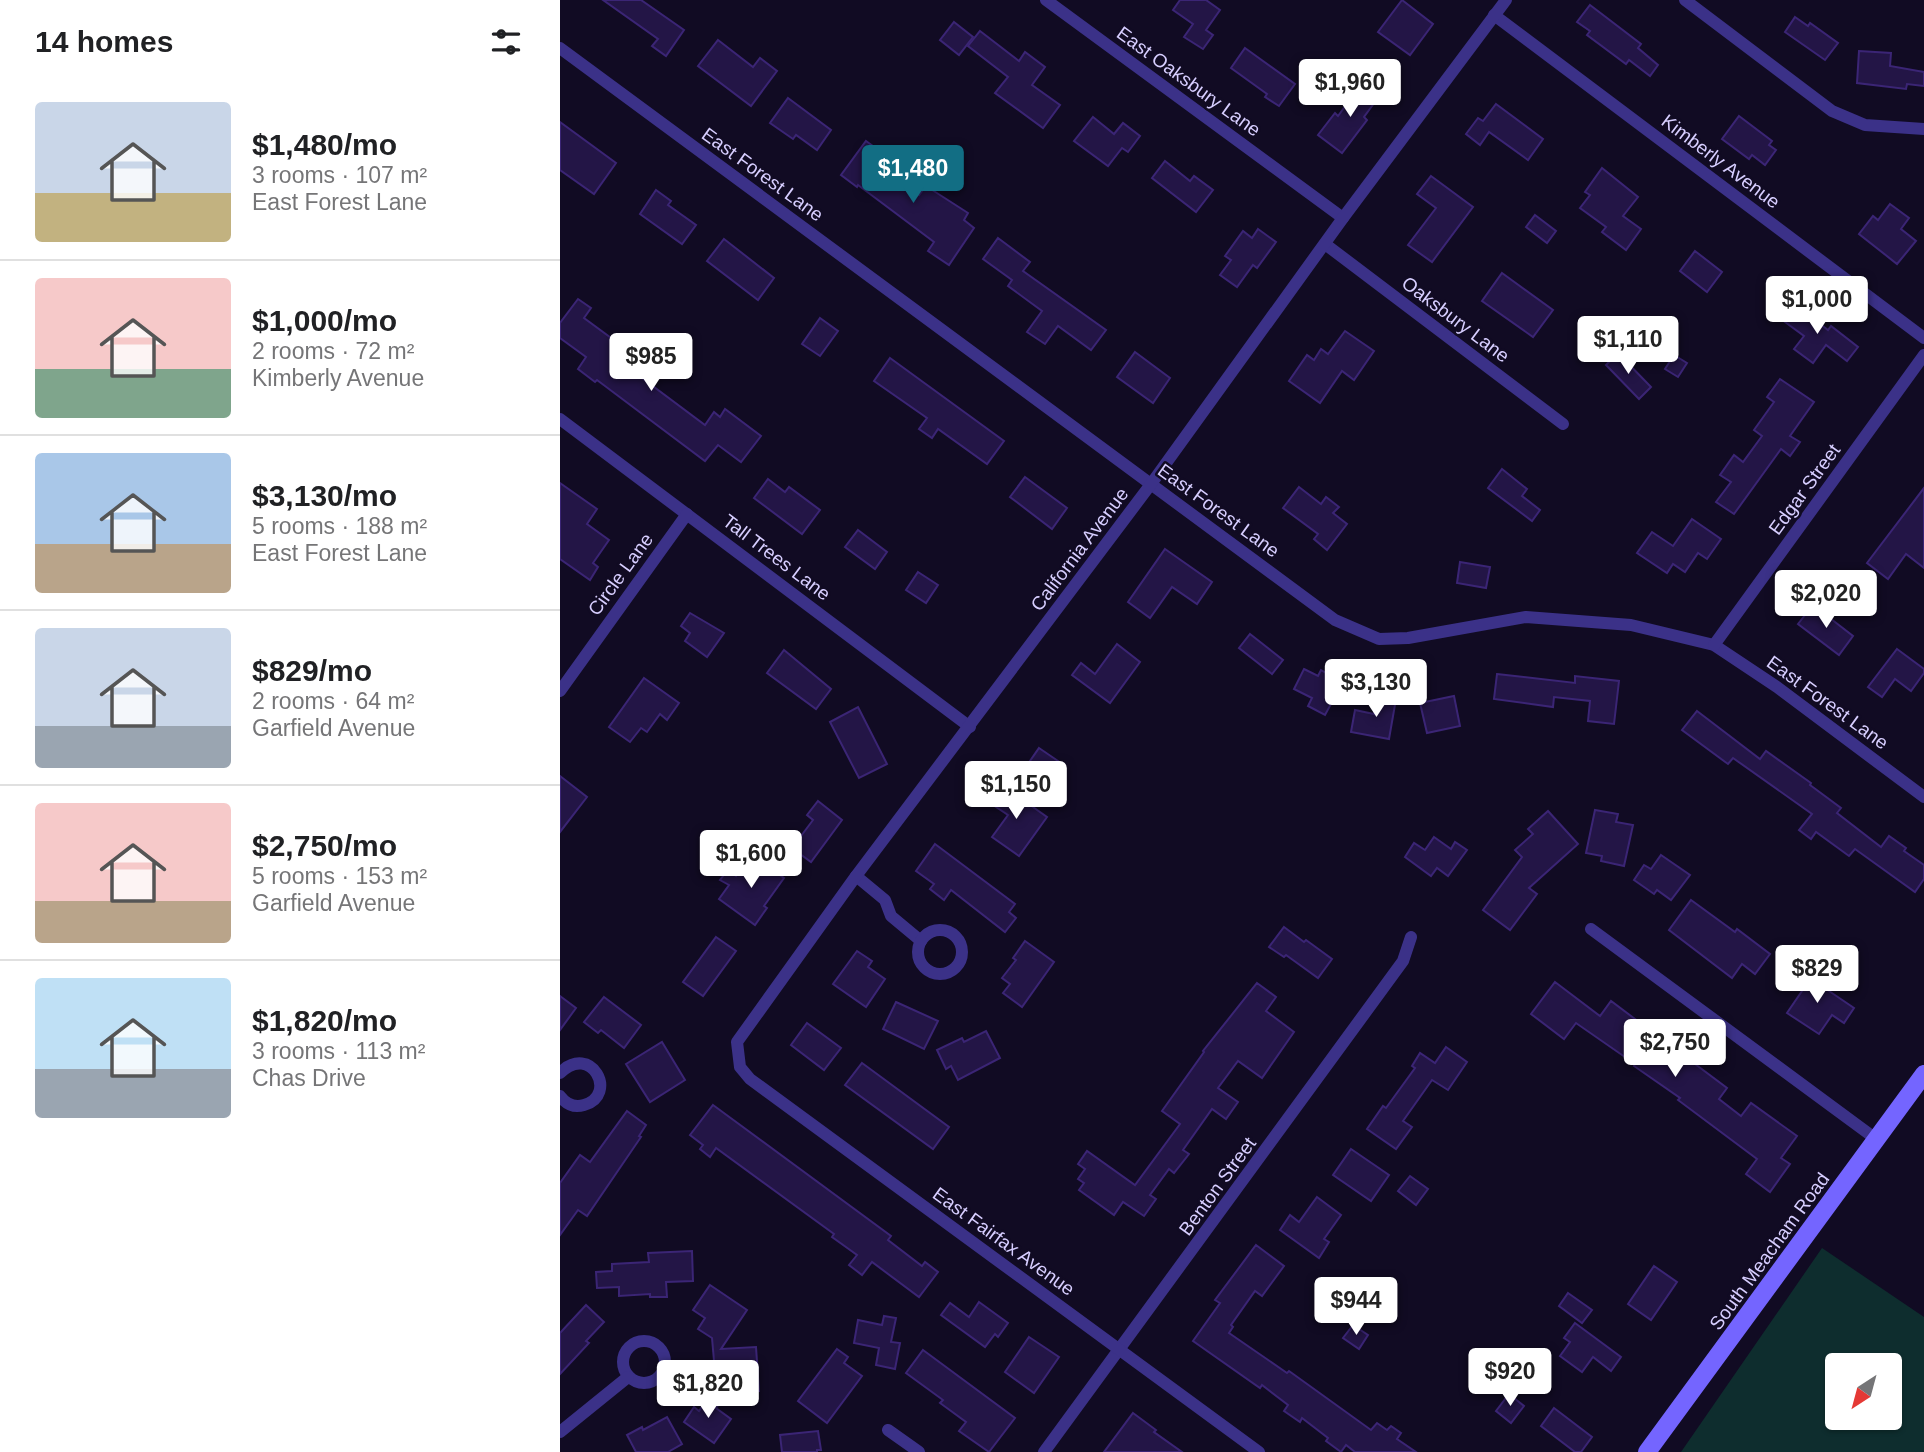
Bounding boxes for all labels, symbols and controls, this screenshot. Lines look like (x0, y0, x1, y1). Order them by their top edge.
street label: East Oaksbury Lane (1113, 22, 1265, 140)
icon: filters (487, 23, 525, 61)
text: 14 homes (35, 25, 173, 58)
pin: $1,960 (1293, 60, 1407, 119)
text: $1,960 (1315, 69, 1385, 95)
street label: Kimberly Avenue (1658, 110, 1784, 213)
street label: East Forest Lane (698, 123, 827, 225)
text: $1,480/mo (252, 128, 397, 161)
icon: home (91, 130, 175, 214)
pin: $1,480 (856, 146, 970, 205)
text: $1,480 (878, 155, 948, 181)
text: 3 rooms · 107 m² (252, 162, 427, 188)
text: East Forest Lane (252, 189, 427, 215)
street label: Oaksbury Lane (1398, 272, 1513, 367)
pin: $1,000 (1760, 276, 1874, 336)
text: $1,000 (1782, 286, 1852, 312)
text: $1,000/mo (252, 304, 397, 337)
icon: home (91, 306, 175, 390)
pin: $1,110 (1571, 316, 1685, 376)
text: $1,110 (1593, 326, 1663, 352)
pin: $985 (610, 334, 692, 393)
text: 2 rooms · 72 m² (252, 338, 414, 364)
text: $985 (625, 343, 677, 369)
text: Kimberly Avenue (252, 365, 424, 391)
street label: Edgar Street (1765, 439, 1845, 539)
street label: East Forest Lane (1154, 459, 1283, 561)
text: $3,130/mo (252, 479, 397, 512)
icon: home (91, 481, 175, 565)
street label: California Avenue (1026, 484, 1132, 615)
street label: Tall Trees Lane (719, 510, 834, 605)
text: 5 rooms · 188 m² (252, 513, 427, 539)
street label: Circle Lane (584, 529, 657, 619)
text: East Forest Lane (252, 540, 427, 566)
pin: $2,020 (1769, 570, 1883, 630)
text: $2,020 (1791, 580, 1861, 606)
street label: East Forest Lane (1763, 651, 1892, 753)
text: $829/mo (252, 654, 372, 687)
icon: home (91, 656, 175, 740)
pin: $3,130 (1319, 660, 1433, 719)
text: $3,130 (1341, 669, 1411, 695)
text: 2 rooms · 64 m² (252, 688, 414, 714)
text: Garfield Avenue (252, 715, 415, 741)
pin: $1,150 (959, 762, 1073, 821)
text: $1,150 (981, 771, 1051, 797)
text: $2,750/mo (252, 829, 397, 862)
pin: $1,600 (694, 830, 808, 890)
icon: home (91, 831, 175, 915)
text: $1,600 (716, 840, 786, 866)
text: 5 rooms · 153 m² (252, 863, 427, 889)
text: Garfield Avenue (252, 890, 415, 916)
pin: $829 (1776, 946, 1858, 1005)
text: $829 (1791, 955, 1843, 981)
text: $1,820/mo (252, 1004, 397, 1037)
icon: home (91, 1006, 175, 1090)
pin: $2,750 (1618, 1020, 1732, 1079)
text: $2,750 (1640, 1029, 1710, 1055)
text: 3 rooms · 113 m² (252, 1038, 425, 1064)
text: Chas Drive (252, 1065, 366, 1091)
street label: Benton Street (1175, 1133, 1260, 1239)
street label: South Meacham Road (1705, 1169, 1833, 1334)
street label: East Fairfax Avenue (929, 1183, 1079, 1300)
pin: $944 (1315, 1278, 1397, 1337)
text: $944 (1330, 1287, 1382, 1313)
pin: $920 (1469, 1348, 1551, 1408)
north arrow (1825, 1353, 1902, 1430)
map controls (1825, 1353, 1902, 1430)
text: $920 (1484, 1358, 1536, 1384)
pin: $1,820 (651, 1360, 765, 1420)
text: $1,820 (673, 1370, 743, 1396)

